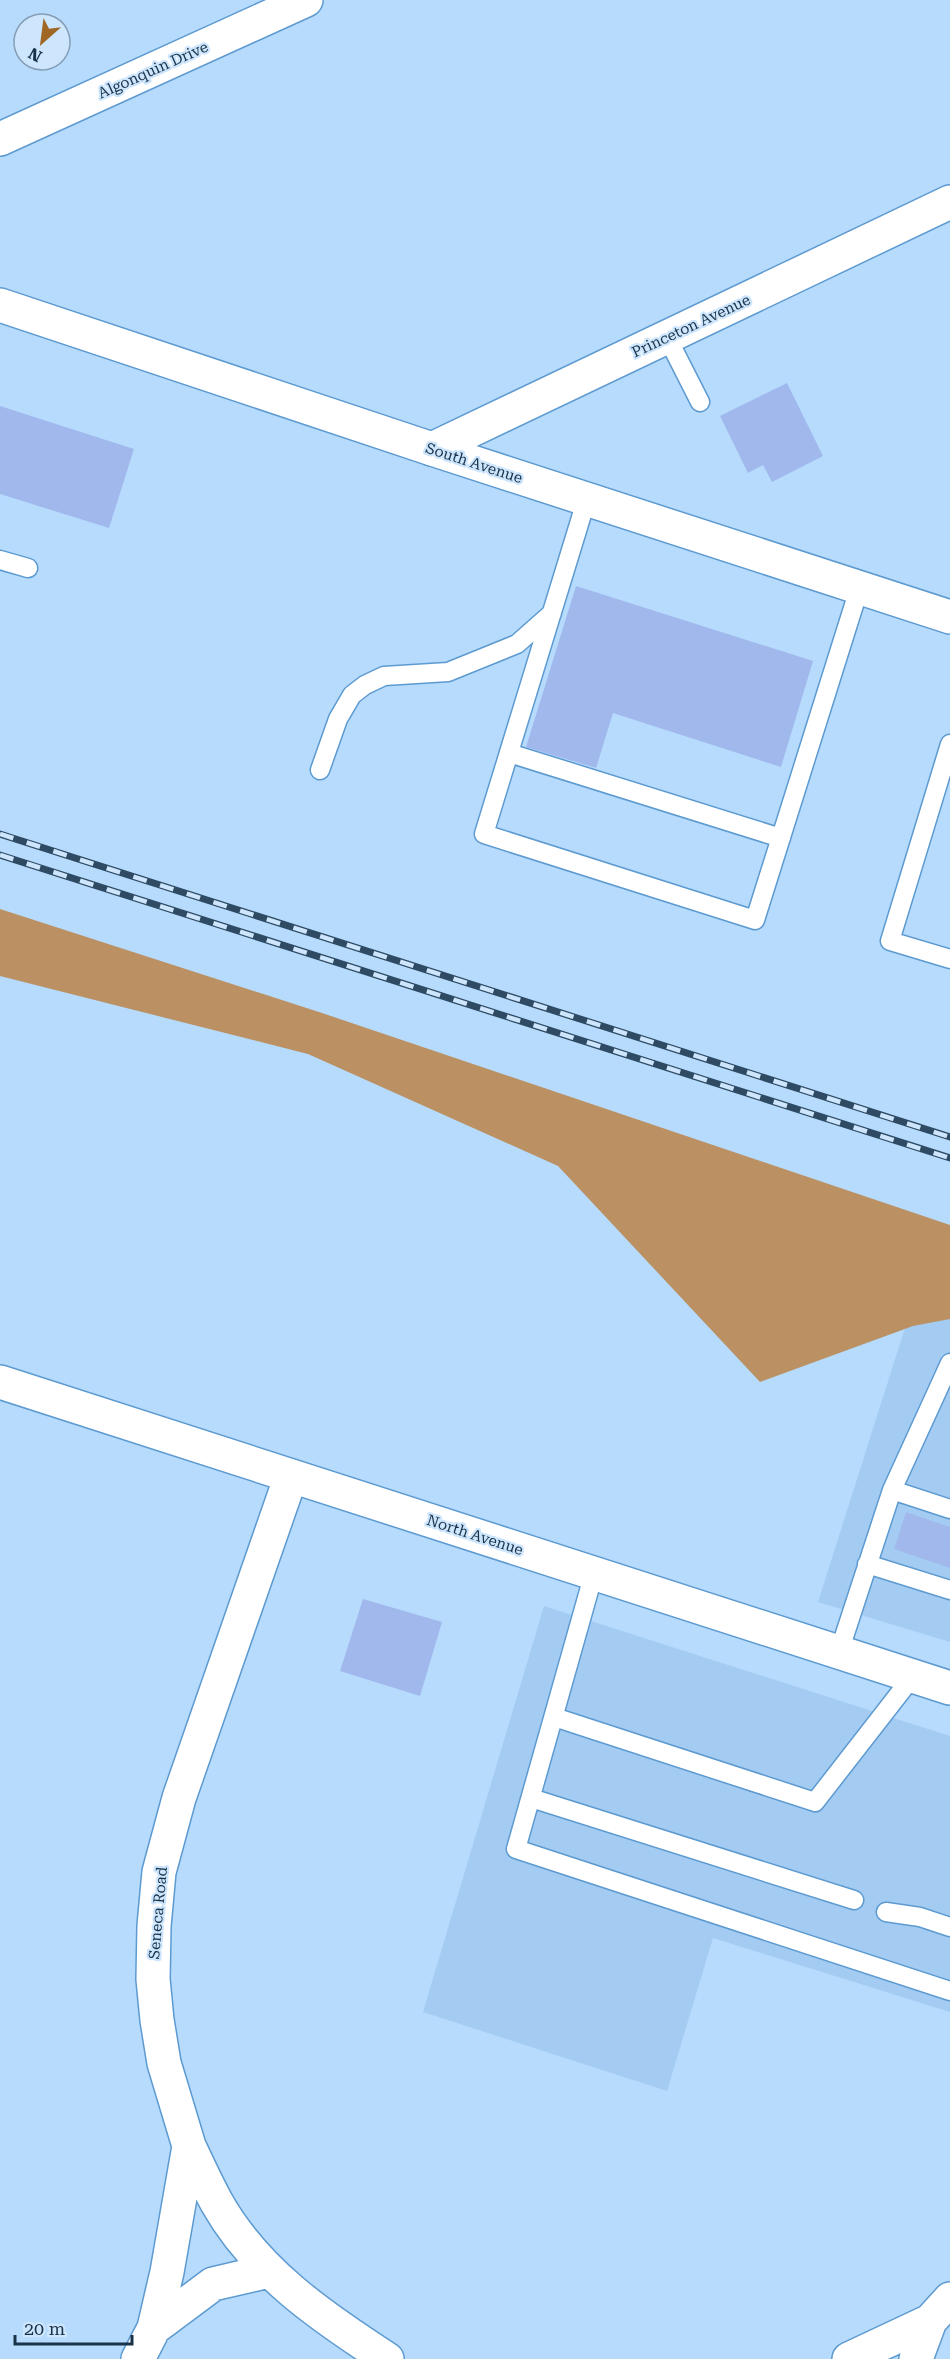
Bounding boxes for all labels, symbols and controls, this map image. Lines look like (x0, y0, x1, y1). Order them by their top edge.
north arrow (12, 12, 72, 72)
street label: Algonquin Drive (95, 38, 211, 102)
text: N (25, 44, 45, 66)
street label: Princeton Avenue (629, 291, 753, 361)
street label: South Avenue (423, 439, 525, 487)
street label: North Avenue (425, 1511, 525, 1559)
street label: Seneca Road (145, 1866, 171, 1960)
scale bar (15, 2308, 132, 2346)
text: 20 m (24, 2318, 65, 2339)

